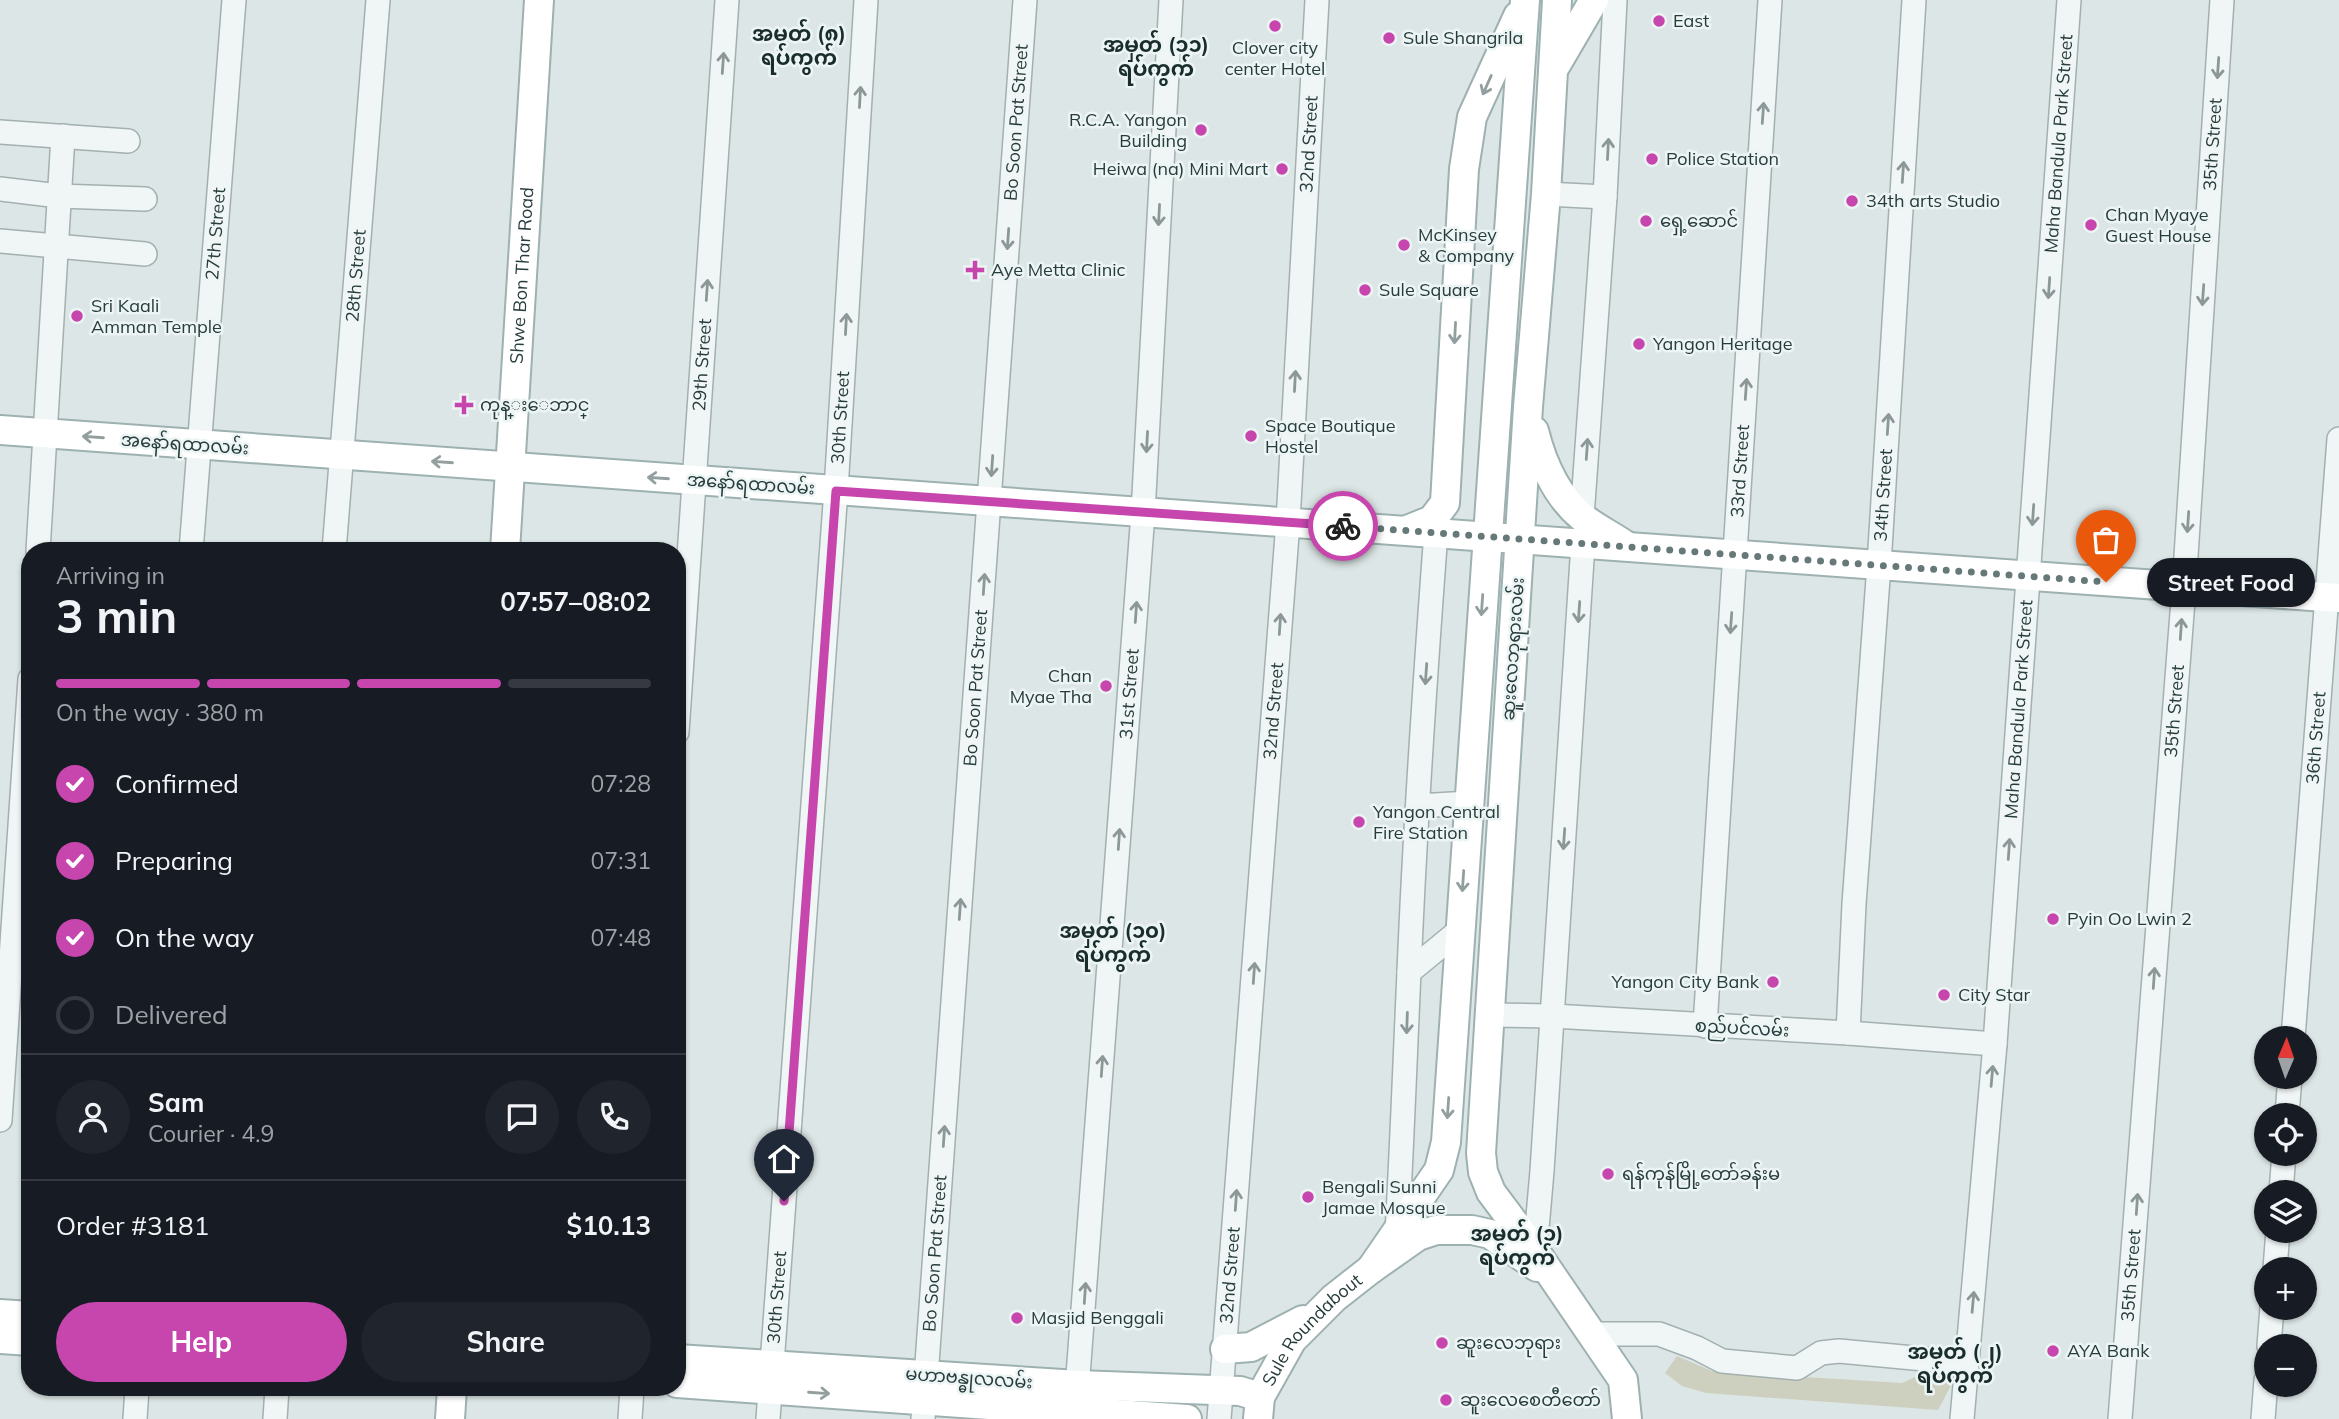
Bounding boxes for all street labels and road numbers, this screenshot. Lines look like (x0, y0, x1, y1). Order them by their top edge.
street label: Maha Bandula Park Street (2039, 33, 2078, 254)
street label: Bo Soon Pat Street (999, 43, 1033, 202)
street label: 32nd Street (1294, 95, 1323, 194)
street label: 35th Street (2198, 97, 2227, 192)
street label: Shwe Bon Thar Road (505, 186, 538, 365)
street label: 27th Street (200, 187, 230, 281)
street label: 28th Street (340, 229, 371, 323)
street label: 29th Street (687, 318, 716, 412)
street label: 30th Street (826, 370, 854, 465)
street label: 33rd Street (1725, 424, 1754, 518)
street label: အနော်ရထာလမ်း (120, 427, 250, 463)
street label: 34th Street (1868, 448, 1897, 542)
street label: အနော်ရထာလမ်း (686, 467, 816, 503)
street label: ဆူးလေဘုရားလမ်း (1495, 576, 1533, 722)
street label: Maha Bandula Park Street (1999, 599, 2037, 820)
street label: Bo Soon Pat Street (958, 609, 992, 767)
street label: 31st Street (1114, 648, 1144, 740)
street label: 32nd Street (1258, 662, 1288, 761)
street label: 35th Street (2159, 664, 2189, 758)
street label: 36th Street (2301, 691, 2331, 785)
street label: စည်ပင်လမ်း (1694, 1013, 1790, 1045)
street label: Bo Soon Pat Street (917, 1174, 952, 1333)
street label: 32nd Street (1214, 1226, 1245, 1325)
street label: 35th Street (2116, 1228, 2146, 1323)
street label: 30th Street (762, 1250, 791, 1345)
street label: Sule Roundabout (1257, 1268, 1367, 1390)
street label: မဟာဗန္ဓုလလမ်း (904, 1361, 1034, 1398)

